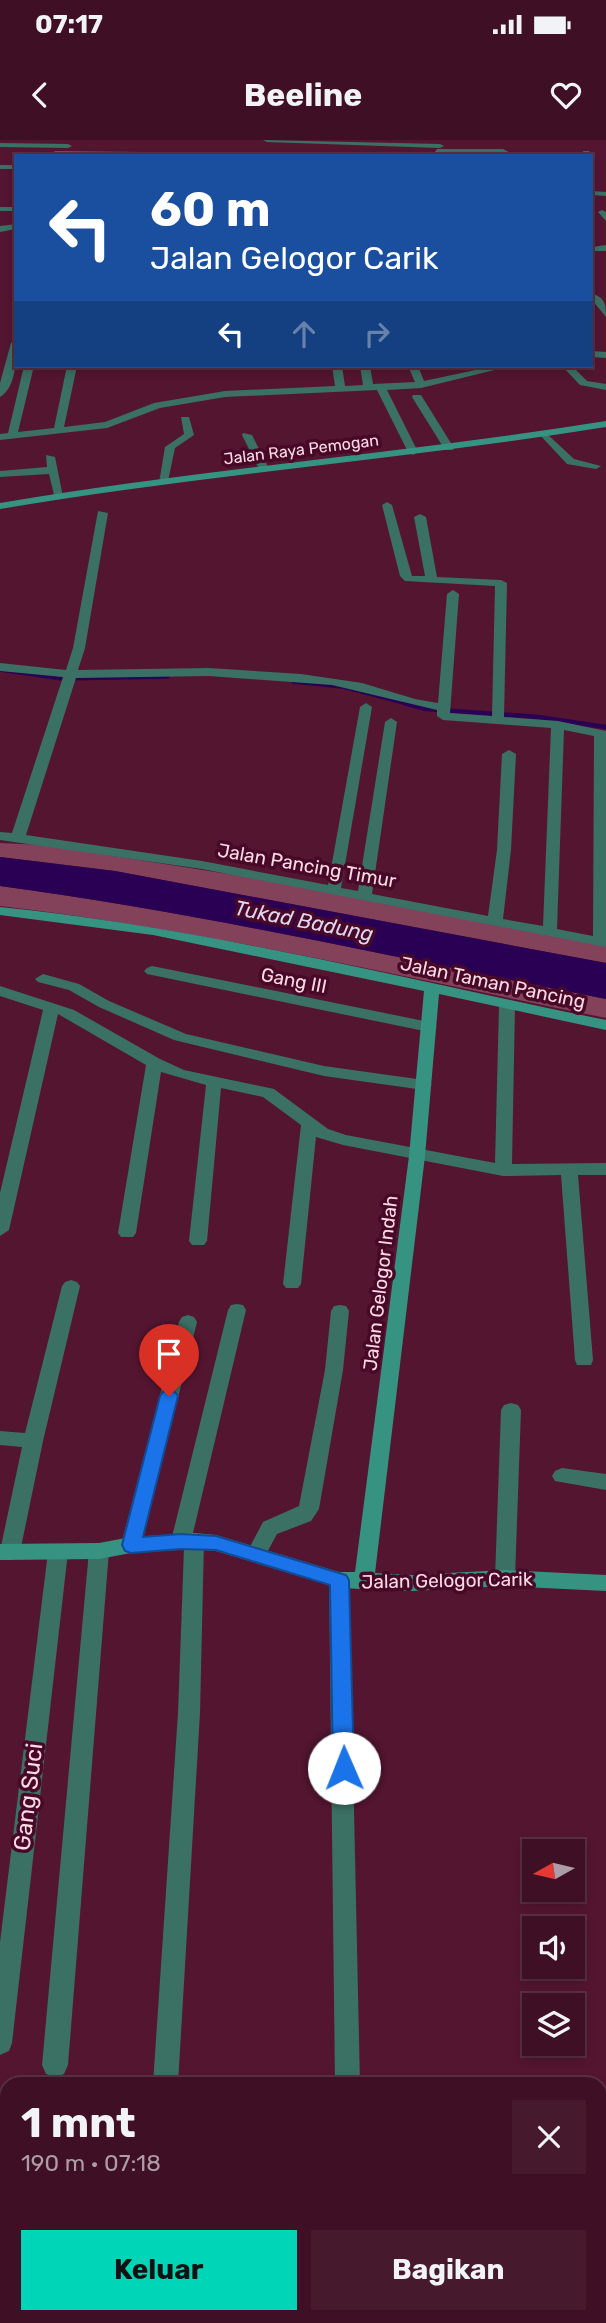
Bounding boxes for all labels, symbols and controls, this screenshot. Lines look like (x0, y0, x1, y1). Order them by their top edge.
text: 07:17 (35, 9, 103, 40)
icon: back (21, 76, 59, 114)
text: Beeline (244, 76, 362, 114)
icon: heart (547, 76, 585, 114)
text: 60 m (150, 180, 271, 238)
icon: left (35, 182, 126, 273)
text: Jalan Gelogor Carik (150, 239, 439, 277)
icon: left (212, 315, 250, 353)
icon: ahead (285, 315, 323, 353)
icon: right (358, 315, 396, 353)
street label: Jalan Raya Pemogan (222, 431, 380, 468)
street label: Jalan Pancing Timur (216, 838, 399, 893)
water label: Tukad Badung (232, 895, 376, 946)
street label: Jalan Taman Pancing (398, 952, 587, 1013)
street label: Gang III (259, 963, 329, 998)
street label: Jalan Gelogor Indah (358, 1194, 403, 1372)
pin (139, 1324, 199, 1396)
icon: arrive (150, 1335, 188, 1373)
street label: Jalan Gelogor Carik (361, 1568, 533, 1593)
position arrow (307, 1731, 381, 1805)
street label: Gang Suci (8, 1742, 48, 1852)
north arrow (522, 1839, 584, 1902)
map controls (522, 1839, 585, 2056)
button: sound (522, 1916, 585, 1979)
button: layers (522, 1993, 585, 2056)
text: 1 mnt (21, 2098, 136, 2148)
button: close (512, 2100, 586, 2174)
text: 190 m · 07:18 (21, 2149, 161, 2177)
button: Keluar (21, 2230, 297, 2310)
button: Bagikan (311, 2230, 586, 2310)

